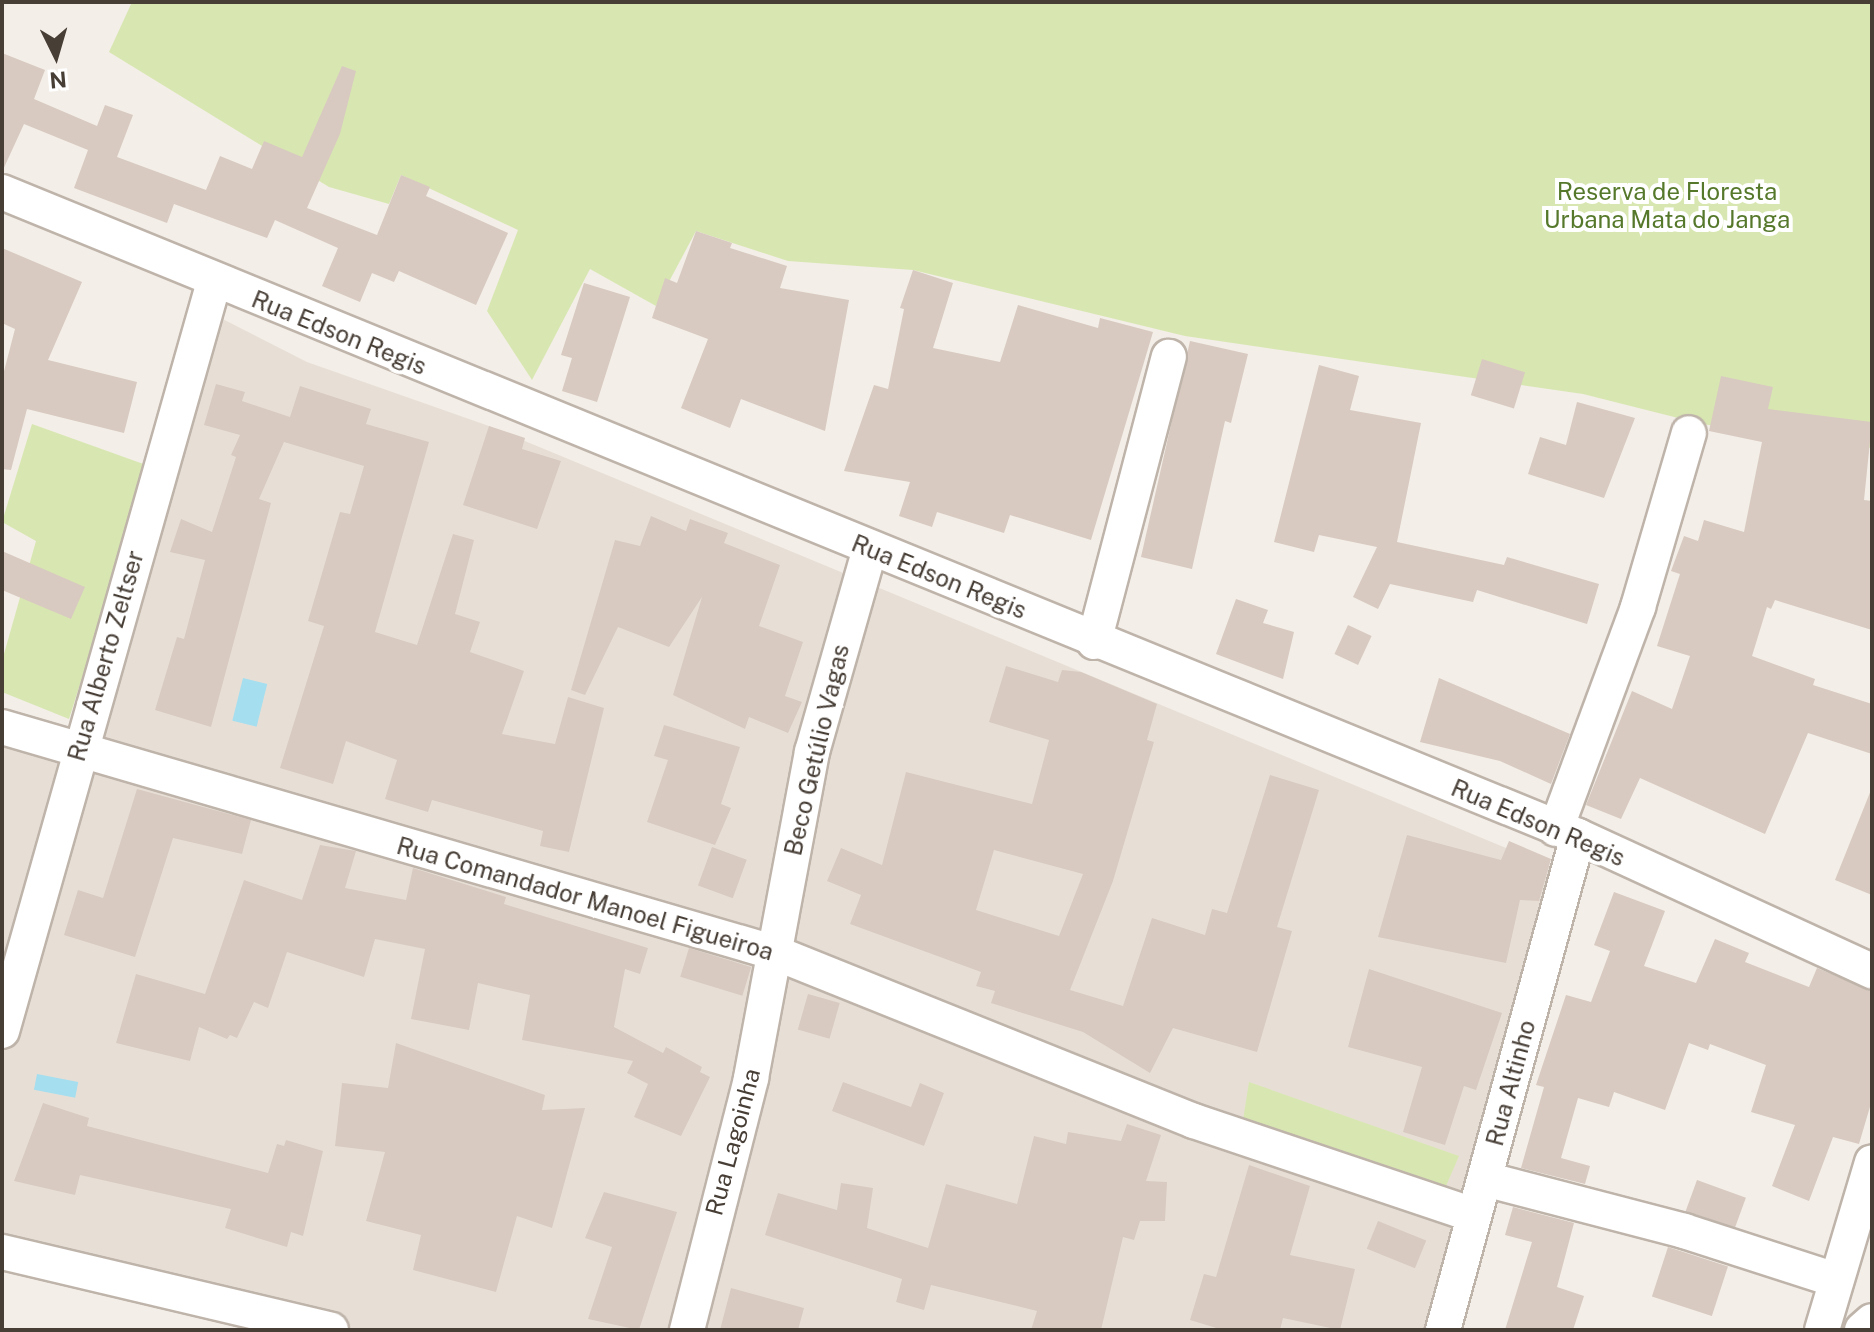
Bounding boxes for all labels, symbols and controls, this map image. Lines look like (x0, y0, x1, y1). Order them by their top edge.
north arrow (16, 16, 96, 96)
text: N (48, 66, 68, 94)
park label: Reserva de Floresta Urbana Mata do Janga (1544, 178, 1790, 234)
street label: Rua Edson Regis (247, 285, 431, 381)
street label: Rua Edson Regis (847, 529, 1031, 625)
street label: Rua Alberto Zeltser (62, 547, 150, 765)
street label: Beco Getúlio Vagas (779, 641, 855, 859)
street label: Rua Edson Regis (1447, 773, 1629, 873)
street label: Rua Comandador Manoel Figueiroa (393, 831, 777, 967)
street label: Rua Altinho (1480, 1017, 1542, 1149)
street label: Rua Lagoinha (700, 1065, 766, 1219)

